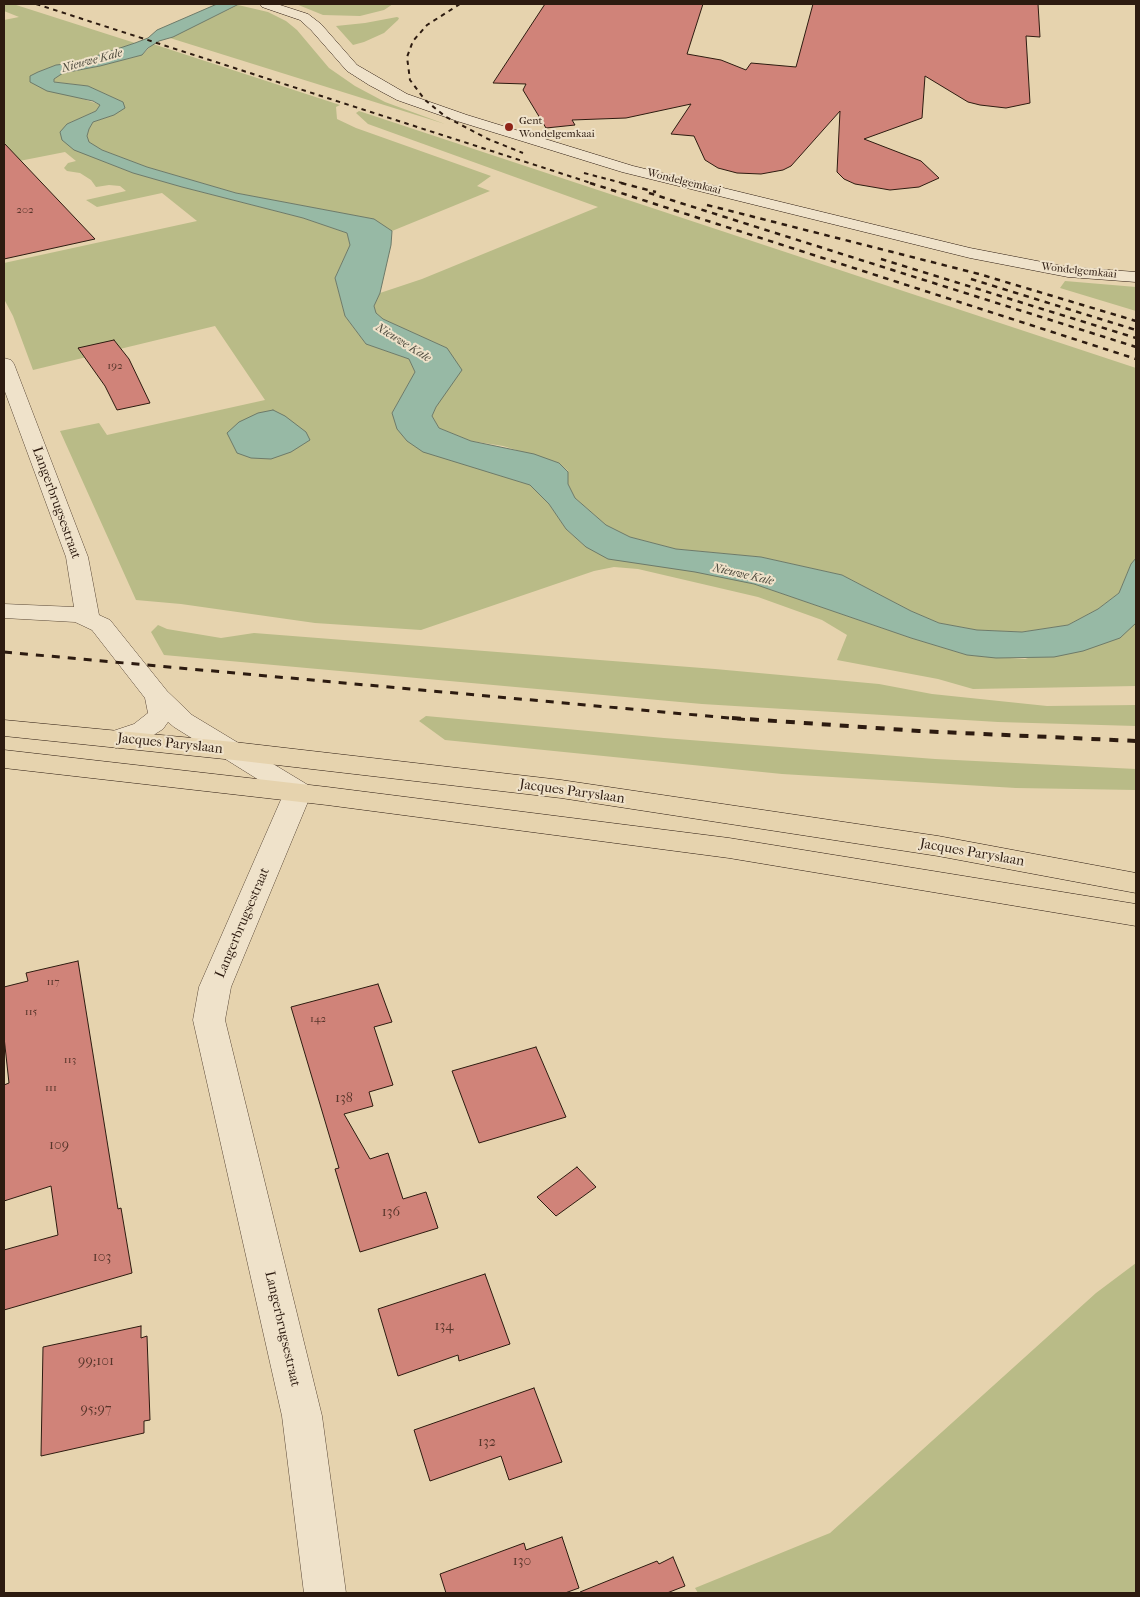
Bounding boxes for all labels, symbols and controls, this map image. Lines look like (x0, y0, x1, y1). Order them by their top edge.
water label: Nieuwe Kale (60, 46, 124, 76)
place label: Gent Wondelgemkaai (519, 114, 595, 140)
marker: Gent Wondelgemkaai (503, 121, 515, 133)
street label: Wondelgemkaai (646, 166, 722, 198)
house number: 202 (16, 203, 34, 217)
street label: Wondelgemkaai (1041, 260, 1117, 282)
water label: Nieuwe Kale (373, 320, 433, 366)
house number: 192 (107, 359, 123, 373)
street label: Langerbrugsestraat (28, 445, 84, 561)
water label: Nieuwe Kale (711, 561, 775, 589)
street label: Jacques Paryslaan (116, 730, 224, 758)
street label: Jacques Paryslaan (518, 776, 626, 808)
street label: Jacques Paryslaan (918, 836, 1026, 870)
street label: Langerbrugsestraat (212, 865, 274, 981)
house number: 117 (46, 975, 60, 989)
house number: 115 (25, 1005, 37, 1019)
house number: 142 (310, 1012, 326, 1026)
house number: 113 (64, 1053, 76, 1067)
house number: 111 (45, 1081, 57, 1095)
house number: 138 (335, 1091, 353, 1107)
house number: 109 (49, 1138, 69, 1154)
house number: 136 (382, 1205, 400, 1221)
house number: 103 (93, 1250, 111, 1266)
street label: Langerbrugsestraat (261, 1270, 303, 1388)
house number: 134 (434, 1319, 454, 1335)
house number: 99;101 (78, 1354, 114, 1370)
house number: 95;97 (80, 1402, 112, 1418)
house number: 132 (478, 1435, 496, 1451)
house number: 130 (513, 1554, 531, 1570)

